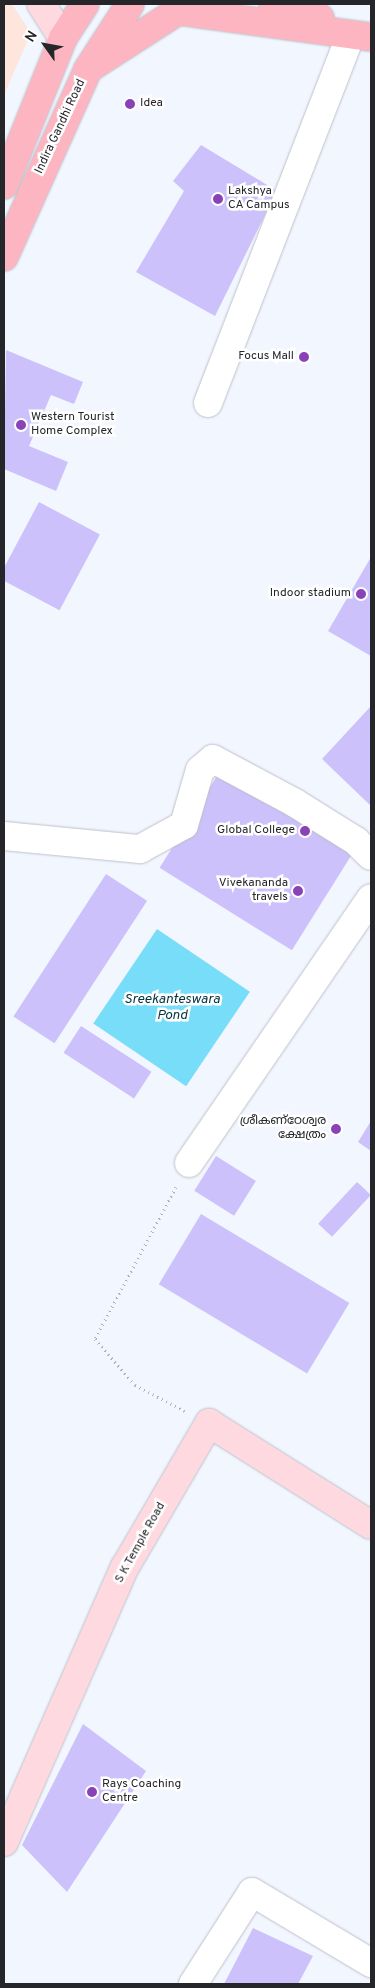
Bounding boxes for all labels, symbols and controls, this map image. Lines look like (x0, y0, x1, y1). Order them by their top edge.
north arrow (20, 20, 70, 70)
text: N (22, 28, 42, 46)
street label: Indira Gandhi Road (33, 78, 89, 176)
place label: Idea (140, 97, 163, 111)
marker: Idea (124, 98, 136, 110)
place label: Lakshya CA Campus (228, 185, 290, 213)
marker: Lakshya CA Campus (212, 193, 224, 205)
place label: Focus Mall (238, 350, 294, 364)
marker: Focus Mall (298, 351, 310, 363)
place label: Western Tourist Home Complex (31, 411, 115, 439)
marker: Western Tourist Home Complex (15, 419, 27, 431)
place label: Indoor stadium (270, 587, 351, 601)
marker: Indoor stadium (355, 588, 367, 600)
place label: Global College (217, 824, 295, 838)
marker: Global College (299, 825, 311, 837)
place label: Vivekananda travels (219, 877, 288, 905)
marker: Vivekananda travels (292, 885, 304, 897)
water label: Sreekanteswara Pond (124, 992, 220, 1024)
place label: ശ്രീകണ്ഠേശ്വര ക്ഷേത്രം (240, 1115, 326, 1143)
marker: ശ്രീകണ്ഠേശ്വര ക്ഷേത്രം (330, 1123, 342, 1135)
street label: S K Temple Road (113, 1500, 169, 1586)
place label: Rays Coaching Centre (102, 1778, 181, 1806)
marker: Rays Coaching Centre (86, 1786, 98, 1798)

